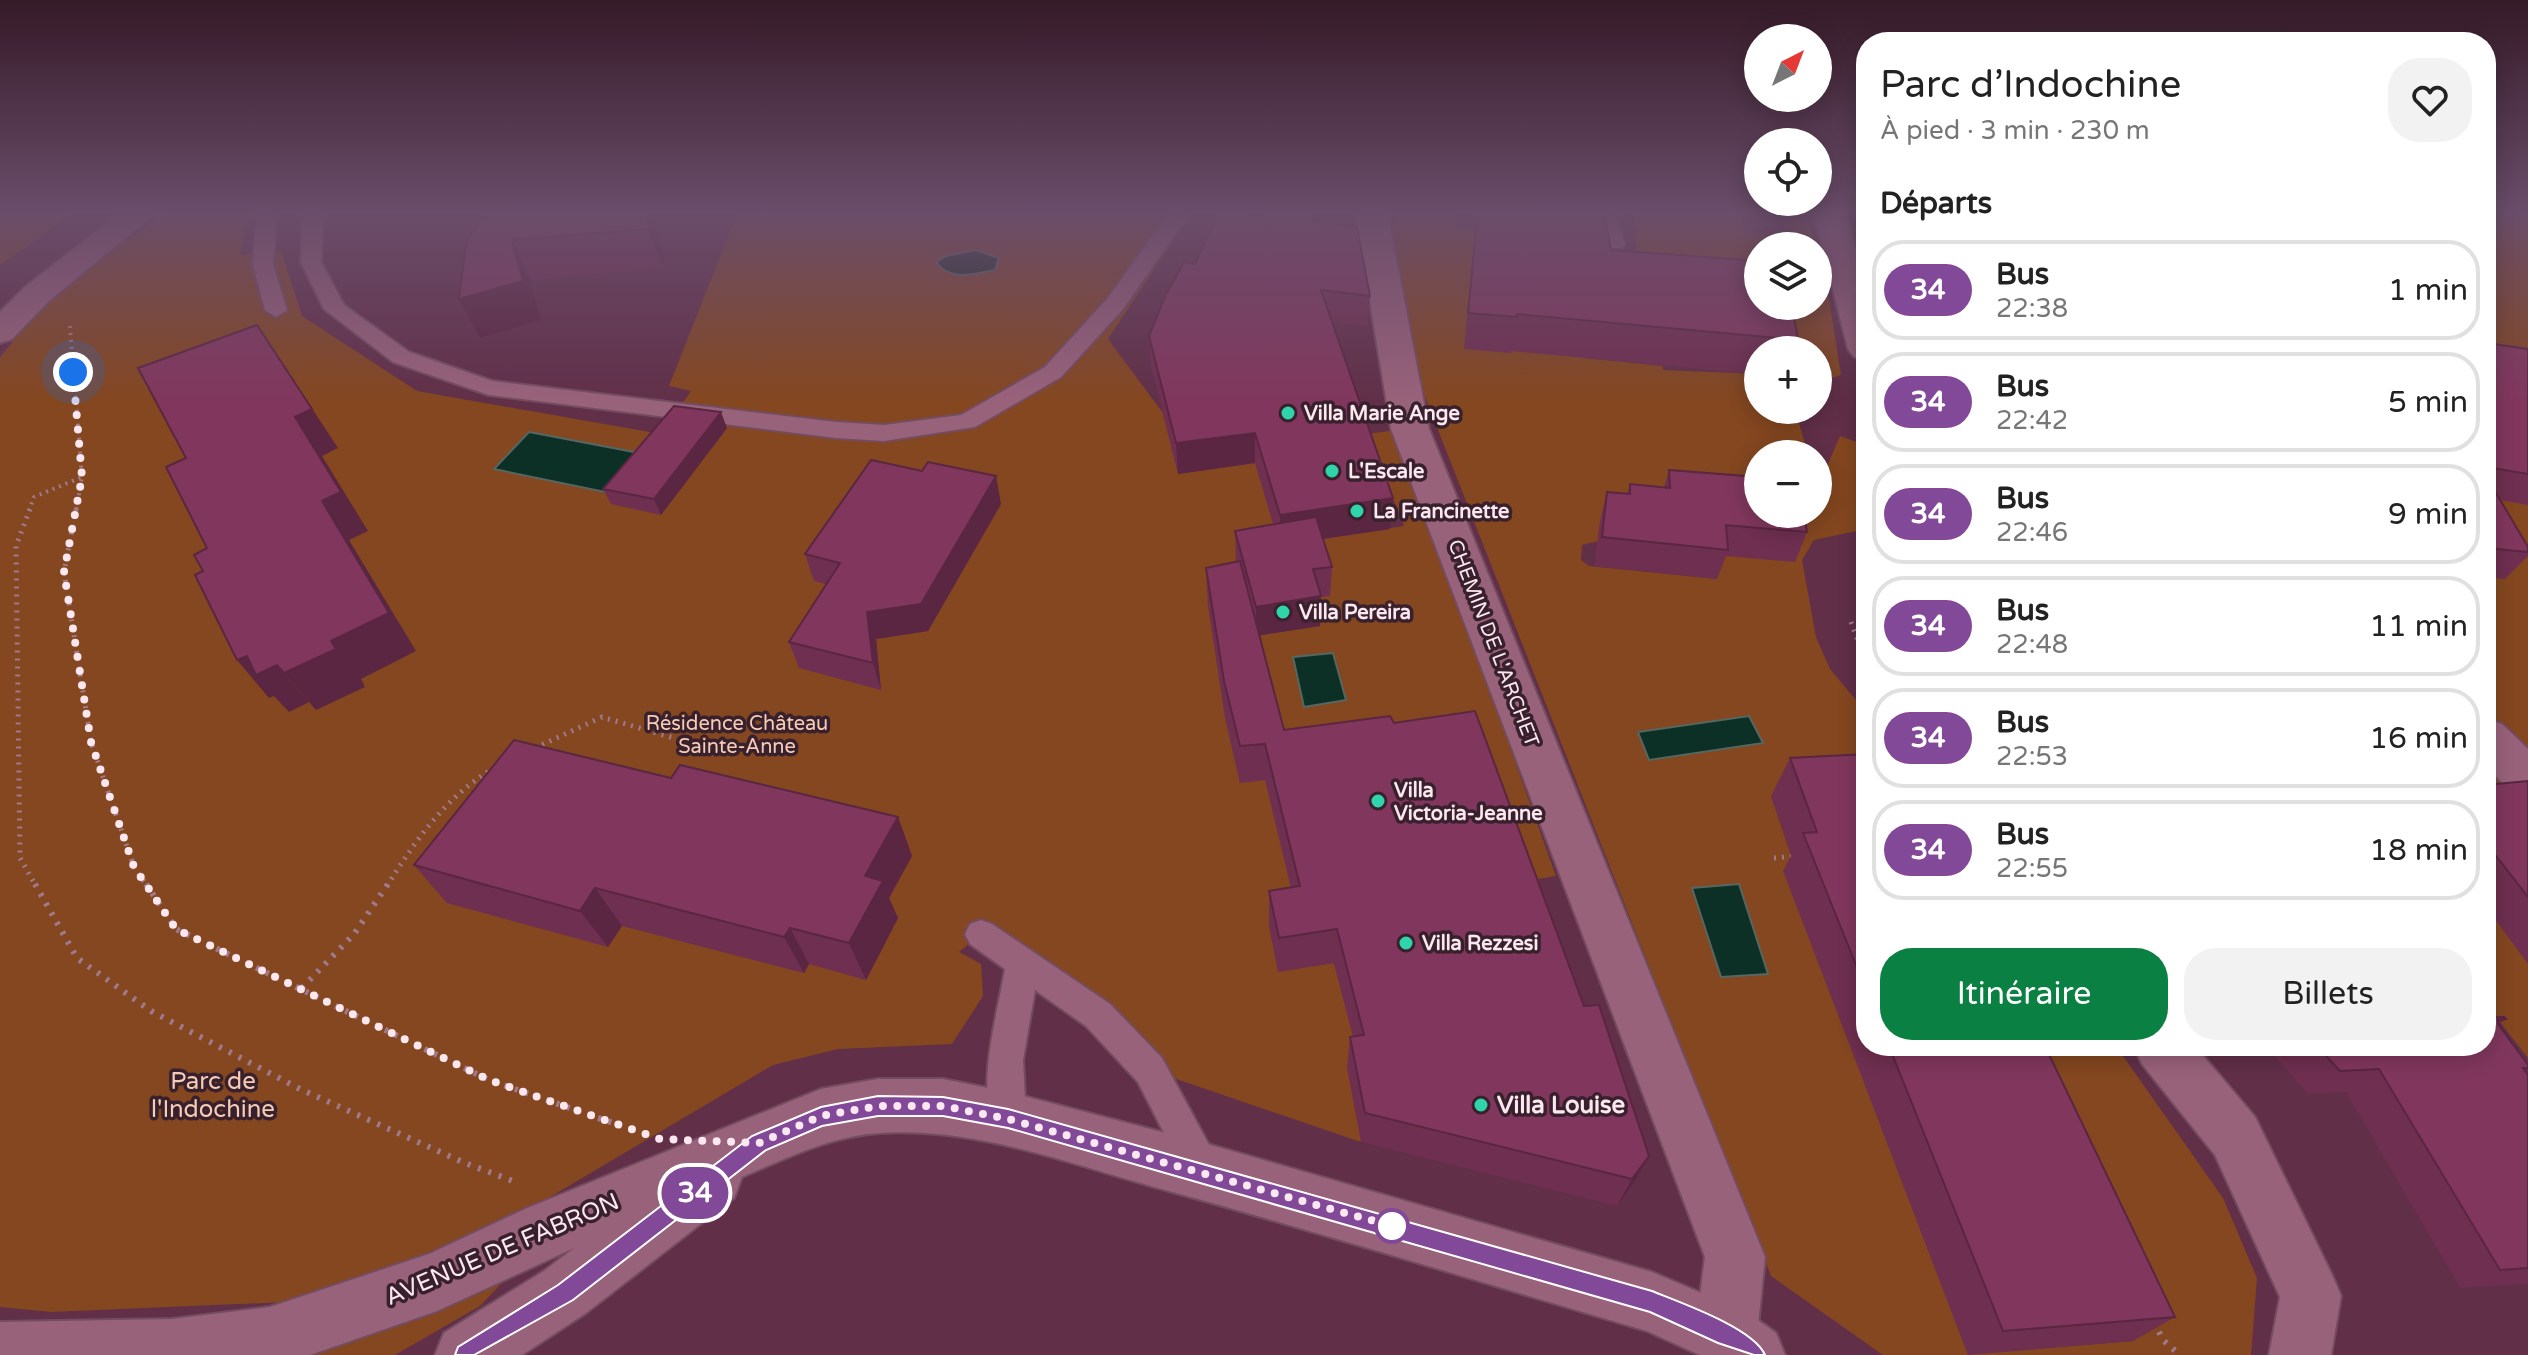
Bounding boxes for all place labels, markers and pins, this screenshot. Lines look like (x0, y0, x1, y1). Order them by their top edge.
place label: Villa Marie Ange (1304, 402, 1460, 426)
marker: Villa Marie Ange (1279, 404, 1297, 422)
place label: L'Escale (1348, 460, 1424, 484)
marker: L'Escale (1323, 462, 1341, 480)
place label: La Francinette (1373, 500, 1509, 524)
marker: La Francinette (1348, 502, 1366, 520)
place label: Villa Pereira (1299, 601, 1411, 625)
marker: Villa Pereira (1274, 603, 1292, 621)
place label: Villa Victoria-Jeanne (1394, 779, 1543, 826)
marker: Villa Victoria-Jeanne (1369, 792, 1387, 810)
place label: Villa Rezzesi (1422, 932, 1538, 956)
marker: Villa Rezzesi (1397, 934, 1415, 952)
place label: Villa Louise (1497, 1091, 1626, 1120)
marker: Villa Louise (1472, 1096, 1490, 1114)
unlabelled marker (1375, 1209, 1409, 1243)

